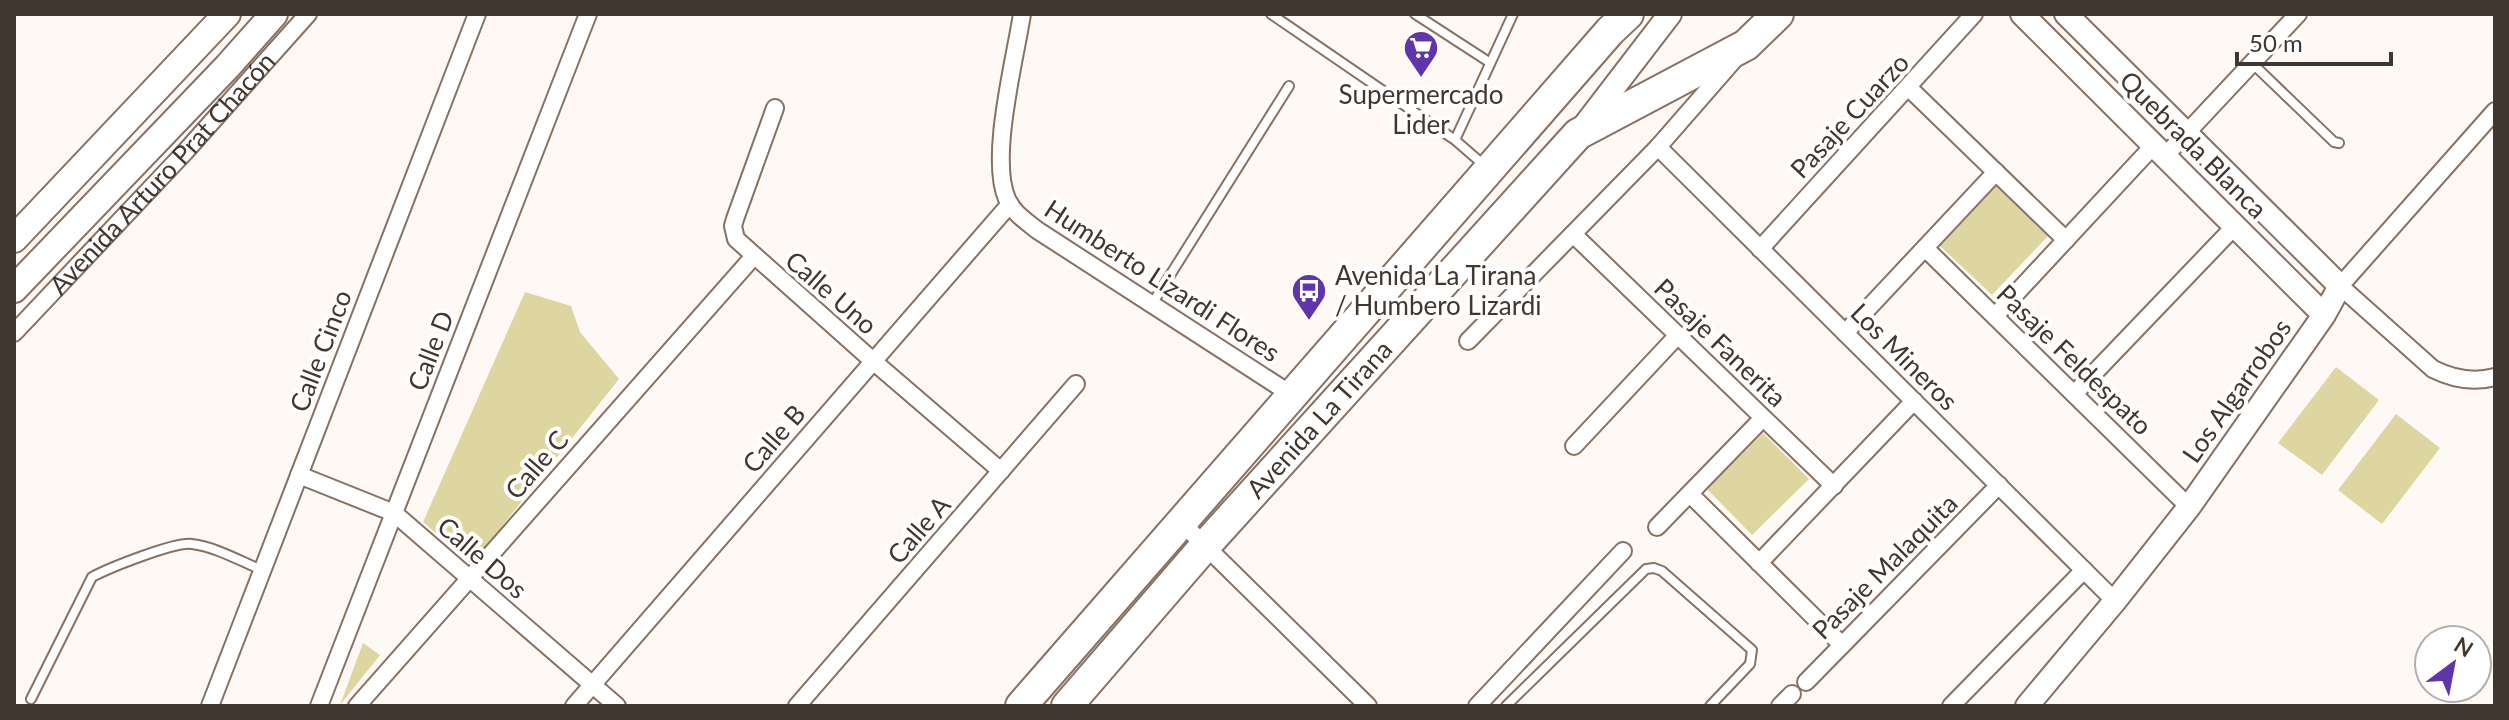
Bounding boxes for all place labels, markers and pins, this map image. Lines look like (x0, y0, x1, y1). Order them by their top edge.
supermarket icon: Supermercado Lider (1402, 29, 1440, 79)
place label: Supermercado Lider (1339, 78, 1503, 140)
place label: Avenida La Tirana / Humbero Lizardi (1335, 259, 1542, 321)
bus stop icon: Avenida La Tirana / Humbero Lizardi (1290, 272, 1328, 322)

